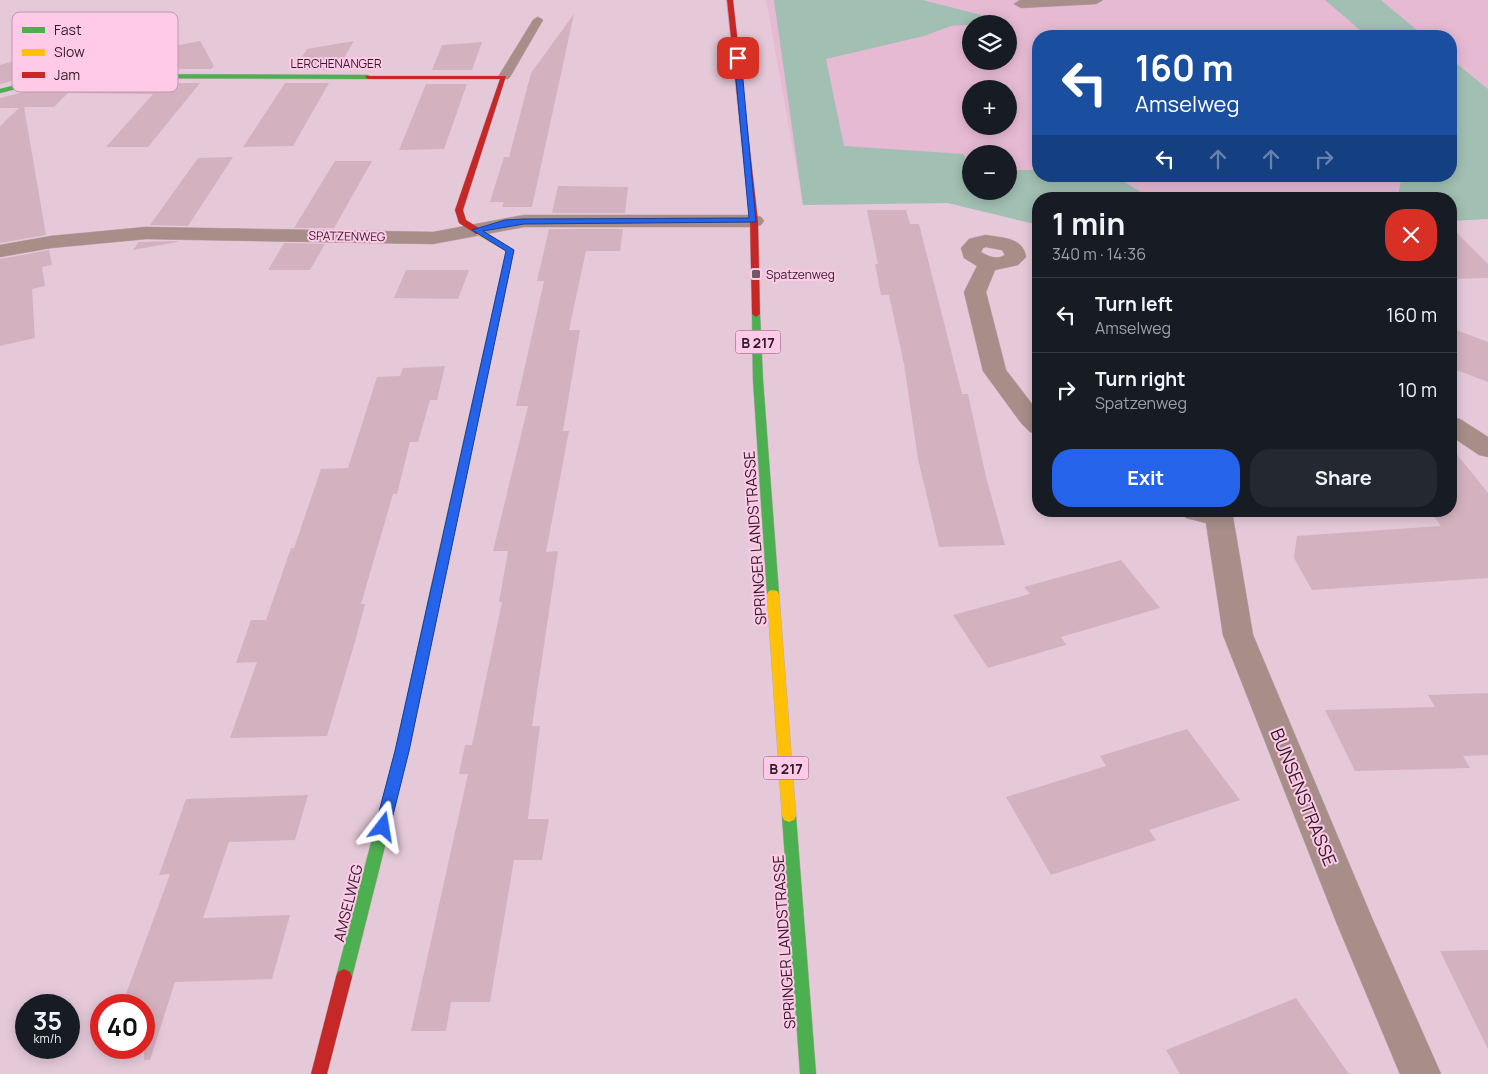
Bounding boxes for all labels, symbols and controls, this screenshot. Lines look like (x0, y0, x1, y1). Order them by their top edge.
legend (12, 12, 178, 92)
map controls (962, 15, 1017, 200)
button: layers (962, 15, 1017, 70)
text: Fast (54, 20, 82, 39)
pin (717, 37, 759, 79)
text: Slow (54, 42, 85, 61)
icon: arrive (724, 44, 752, 72)
text: 160 m (1135, 44, 1234, 92)
icon: left (1052, 50, 1117, 115)
street label: LERCHENANGER (291, 55, 382, 72)
text: Jam (54, 65, 80, 84)
button: + (962, 80, 1017, 135)
text: Amselweg (1135, 89, 1239, 119)
button: − (962, 145, 1017, 200)
icon: left (1151, 145, 1179, 173)
icon: ahead (1204, 145, 1232, 173)
icon: ahead (1257, 145, 1285, 173)
icon: right (1310, 145, 1338, 173)
text: 1 min (1052, 203, 1125, 244)
button: close (1385, 209, 1437, 261)
street label: SPATZENWEG (309, 227, 386, 245)
text: 340 m · 14:36 (1052, 243, 1146, 265)
place label: Spatzenweg (766, 266, 835, 283)
marker: Spatzenweg (750, 268, 762, 280)
text: Turn left (1095, 291, 1173, 317)
icon: left (1052, 301, 1080, 329)
text: 160 m (1386, 302, 1437, 328)
text: Amselweg (1095, 317, 1171, 339)
road number: B 217 (736, 331, 780, 354)
text: Turn right (1095, 366, 1185, 392)
icon: right (1052, 376, 1080, 404)
text: 10 m (1398, 377, 1437, 403)
text: Spatzenweg (1095, 392, 1187, 414)
button: Exit (1052, 449, 1240, 507)
button: Share (1250, 449, 1437, 507)
street label: SPRINGER LANDSTRASSE (738, 450, 772, 626)
street label: BUNSENSTRASSE (1265, 725, 1343, 869)
road number: B 217 (764, 756, 808, 780)
position arrow (356, 800, 408, 852)
street label: SPRINGER LANDSTRASSE (767, 854, 801, 1030)
street label: AMSELWEG (328, 862, 368, 944)
speed limit sign: 40 (90, 994, 155, 1059)
text: 35 (33, 1003, 62, 1038)
text: km/h (34, 1030, 61, 1047)

